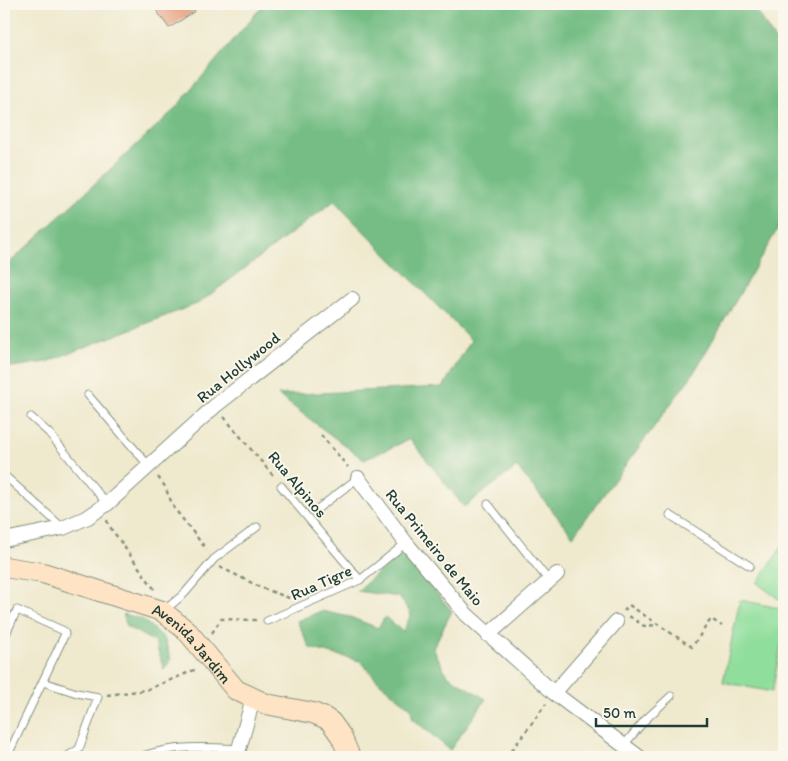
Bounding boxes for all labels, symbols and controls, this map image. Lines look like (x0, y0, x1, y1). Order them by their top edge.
street label: Rua Hollywood (193, 328, 284, 407)
street label: Rua Alpinos (264, 447, 331, 521)
street label: Rua Primeiro de Maio (382, 485, 488, 610)
street label: Rua Tigre (288, 561, 355, 604)
street label: Avenida Jardim (150, 599, 236, 688)
scale bar (596, 696, 707, 728)
text: 50 m (603, 704, 636, 722)

